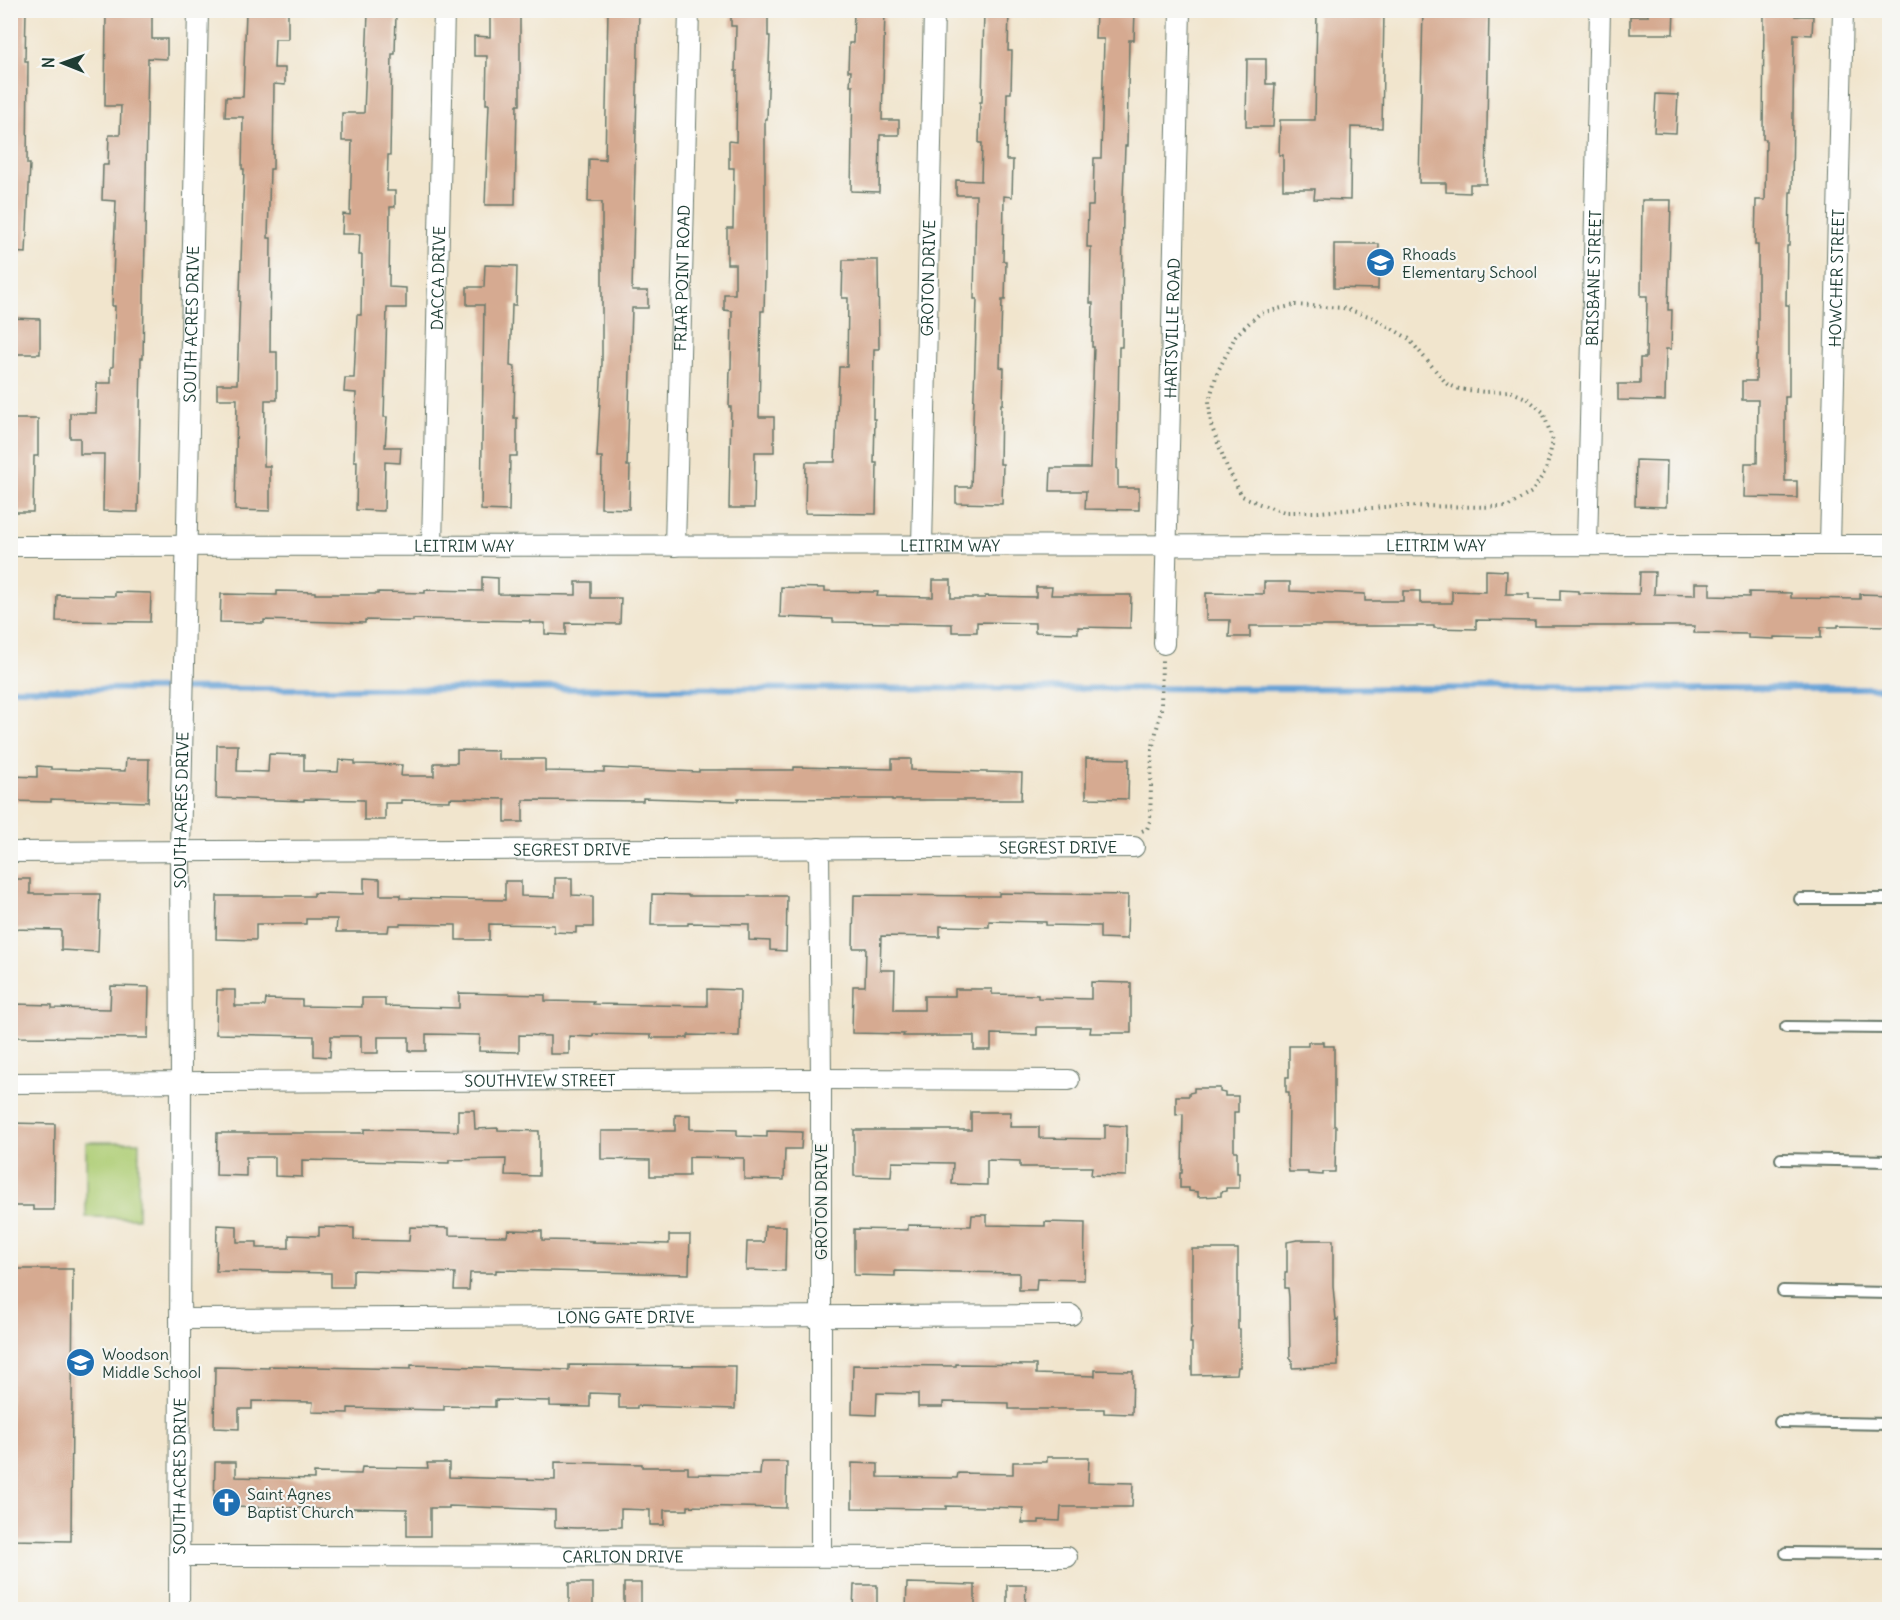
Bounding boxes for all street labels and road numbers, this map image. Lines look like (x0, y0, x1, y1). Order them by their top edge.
street label: FRIAR POINT ROAD (670, 205, 694, 352)
street label: HOWCHER STREET (1825, 209, 1848, 347)
street label: BRISBANE STREET (1582, 210, 1605, 346)
street label: GROTON DRIVE (917, 219, 939, 337)
street label: DACCA DRIVE (427, 226, 449, 331)
street label: SOUTH ACRES DRIVE (180, 245, 203, 403)
street label: HARTSVILLE ROAD (1160, 258, 1184, 399)
street label: LEITRIM WAY (900, 535, 1000, 556)
street label: LEITRIM WAY (1386, 535, 1486, 555)
street label: LEITRIM WAY (414, 536, 514, 556)
street label: SOUTH ACRES DRIVE (170, 731, 193, 889)
street label: SEGREST DRIVE (999, 837, 1117, 858)
street label: SEGREST DRIVE (513, 839, 631, 860)
street label: SOUTHVIEW STREET (464, 1070, 616, 1091)
street label: GROTON DRIVE (811, 1144, 831, 1260)
street label: LONG GATE DRIVE (557, 1307, 695, 1327)
street label: SOUTH ACRES DRIVE (169, 1398, 190, 1554)
street label: CARLTON DRIVE (562, 1546, 684, 1567)

